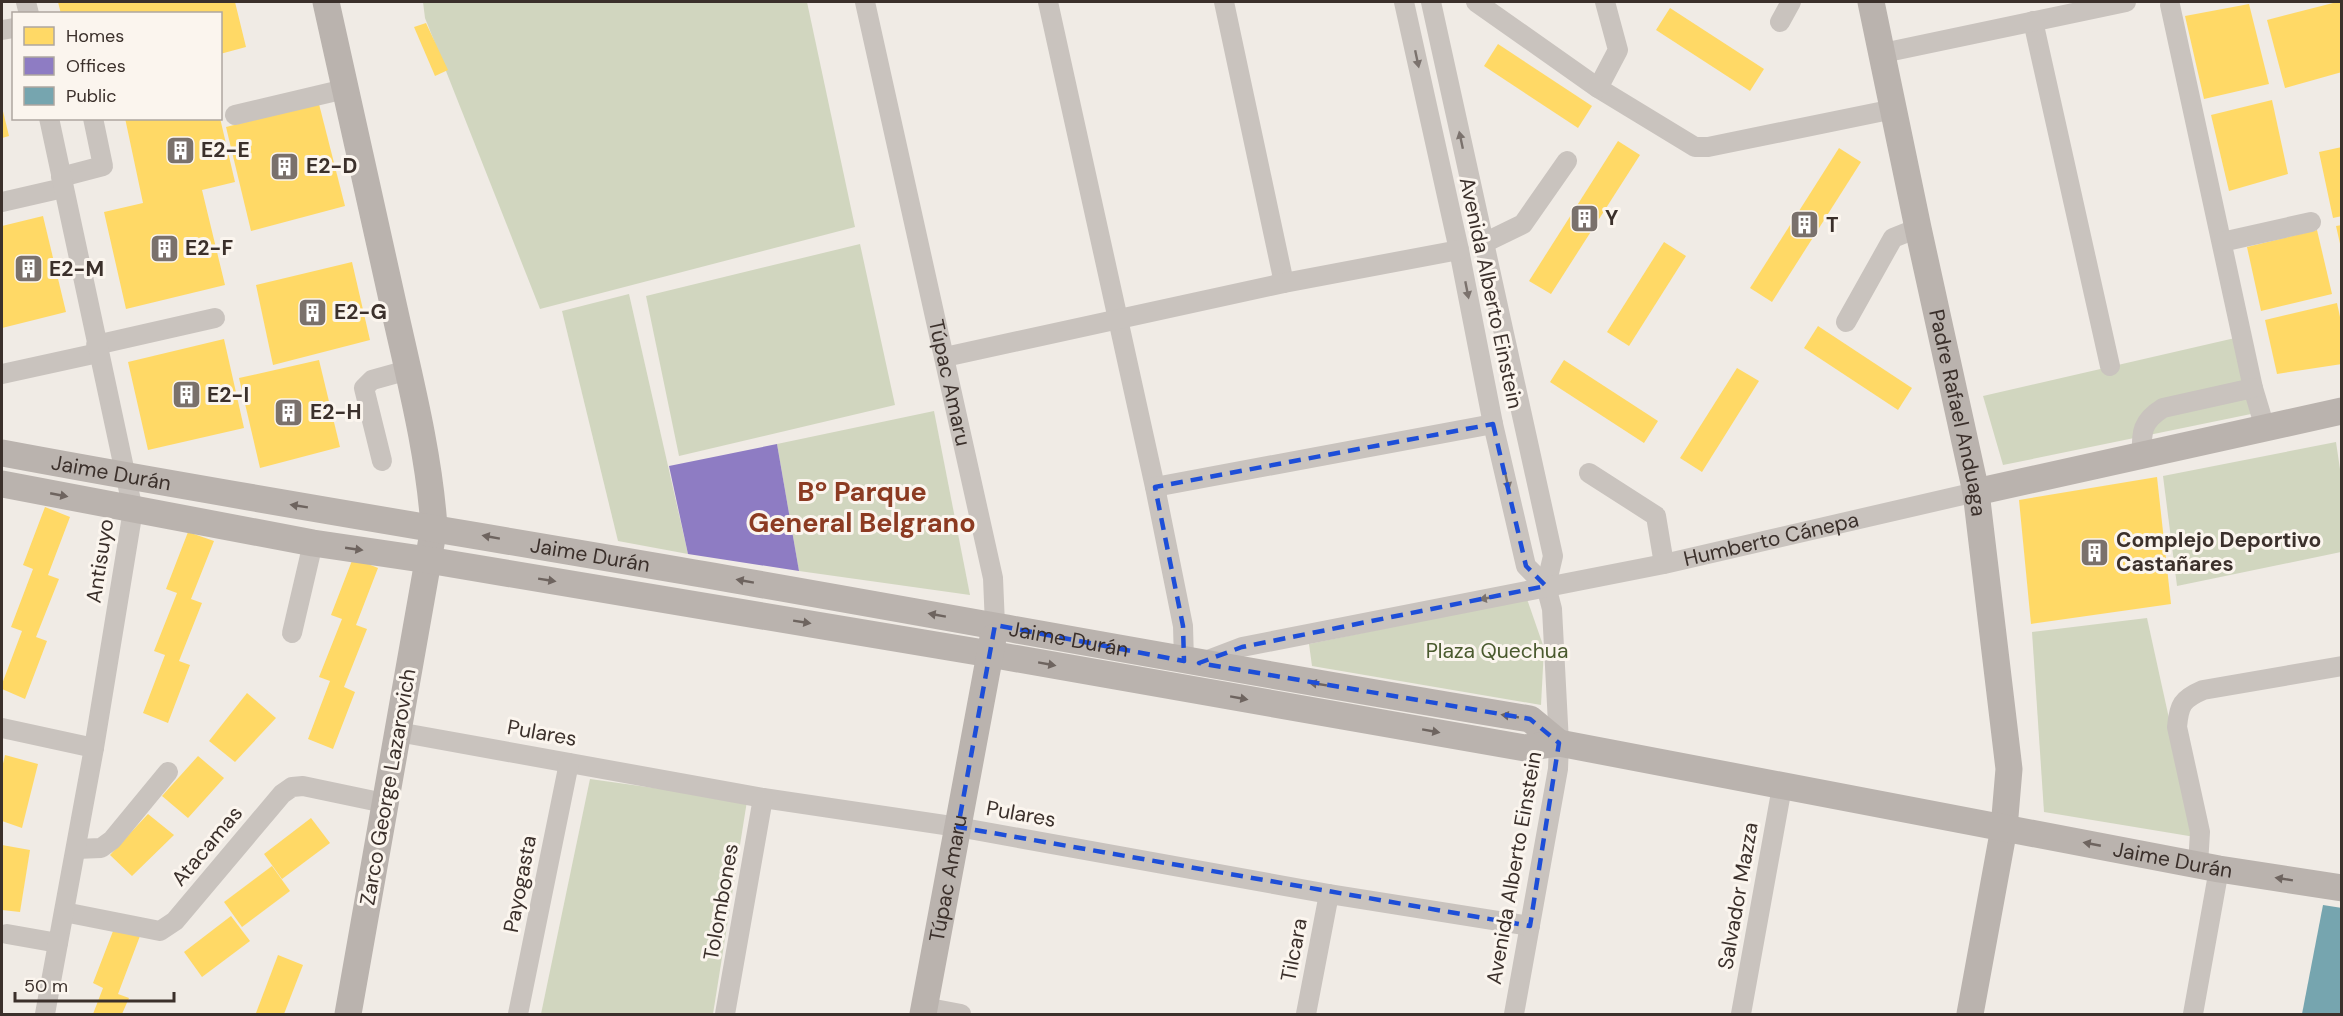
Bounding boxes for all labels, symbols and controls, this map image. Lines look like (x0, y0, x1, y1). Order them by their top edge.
legend (12, 12, 222, 120)
text: Homes (66, 24, 124, 48)
one-way arrow (1412, 49, 1422, 68)
text: Offices (66, 54, 126, 78)
text: Public (66, 84, 117, 108)
one-way arrow (1456, 130, 1466, 149)
building icon: E2-E (164, 134, 196, 166)
place label: E2-E (201, 136, 250, 164)
building icon: E2-D (269, 150, 301, 182)
place label: E2-D (306, 152, 357, 180)
street label: Avenida Alberto Einstein (1453, 175, 1529, 411)
building icon: Y (1568, 202, 1600, 234)
place label: Y (1605, 204, 1619, 232)
building icon: T (1789, 209, 1821, 241)
place label: T (1826, 211, 1839, 239)
building icon: E2-F (148, 232, 180, 264)
place label: E2-F (185, 234, 233, 262)
building icon: E2-M (12, 253, 44, 285)
place label: E2-M (49, 255, 104, 283)
one-way arrow (1463, 281, 1472, 300)
building icon: E2-G (297, 296, 329, 328)
place label: E2-G (334, 298, 387, 326)
street label: Padre Rafael Anduaga (1922, 307, 1993, 518)
street label: Túpac Amaru (922, 317, 977, 449)
building icon: E2-I (170, 379, 202, 411)
place label: E2-I (207, 381, 249, 409)
building icon: E2-H (273, 396, 305, 428)
place label: E2-H (310, 398, 361, 426)
street label: Jaime Durán (49, 448, 173, 497)
one-way arrow (1502, 472, 1512, 490)
district label: Bº Parque General Belgrano (748, 474, 976, 540)
one-way arrow (50, 491, 69, 500)
one-way arrow (289, 501, 308, 510)
street label: Humberto Cánepa (1681, 506, 1862, 573)
street label: Antisuyo (80, 517, 120, 605)
place label: Complejo Deportivo Castañares (2116, 526, 2321, 578)
street label: Jaime Durán (528, 531, 652, 579)
one-way arrow (481, 532, 500, 541)
building icon: Complejo Deportivo Castañares (2079, 536, 2111, 568)
one-way arrow (345, 544, 364, 553)
one-way arrow (538, 576, 557, 585)
one-way arrow (736, 577, 755, 586)
one-way arrow (1479, 594, 1498, 603)
one-way arrow (928, 610, 947, 619)
street label: Jaime Durán (1007, 615, 1131, 664)
one-way arrow (792, 618, 811, 627)
park label: Plaza Quechua (1426, 637, 1568, 665)
one-way arrow (1038, 660, 1057, 669)
street label: Zarco George Lazarovich (353, 666, 423, 908)
one-way arrow (1308, 680, 1327, 689)
one-way arrow (1230, 693, 1249, 702)
one-way arrow (1500, 711, 1519, 720)
street label: Pulares (505, 713, 579, 753)
one-way arrow (1422, 727, 1441, 736)
street label: Avenida Alberto Einstein (1480, 749, 1548, 987)
street label: Pulares (984, 794, 1058, 834)
street label: Atacamas (165, 800, 249, 892)
street label: Túpac Amaru (923, 812, 974, 944)
street label: Salvador Mazza (1711, 820, 1765, 972)
street label: Payogasta (497, 833, 543, 935)
street label: Jaime Durán (2111, 835, 2234, 885)
one-way arrow (2082, 839, 2101, 848)
street label: Tolombones (697, 841, 745, 963)
one-way arrow (2274, 874, 2293, 883)
street label: Tilcara (1274, 916, 1314, 984)
scale bar (15, 965, 174, 1003)
text: 50 m (24, 974, 68, 998)

